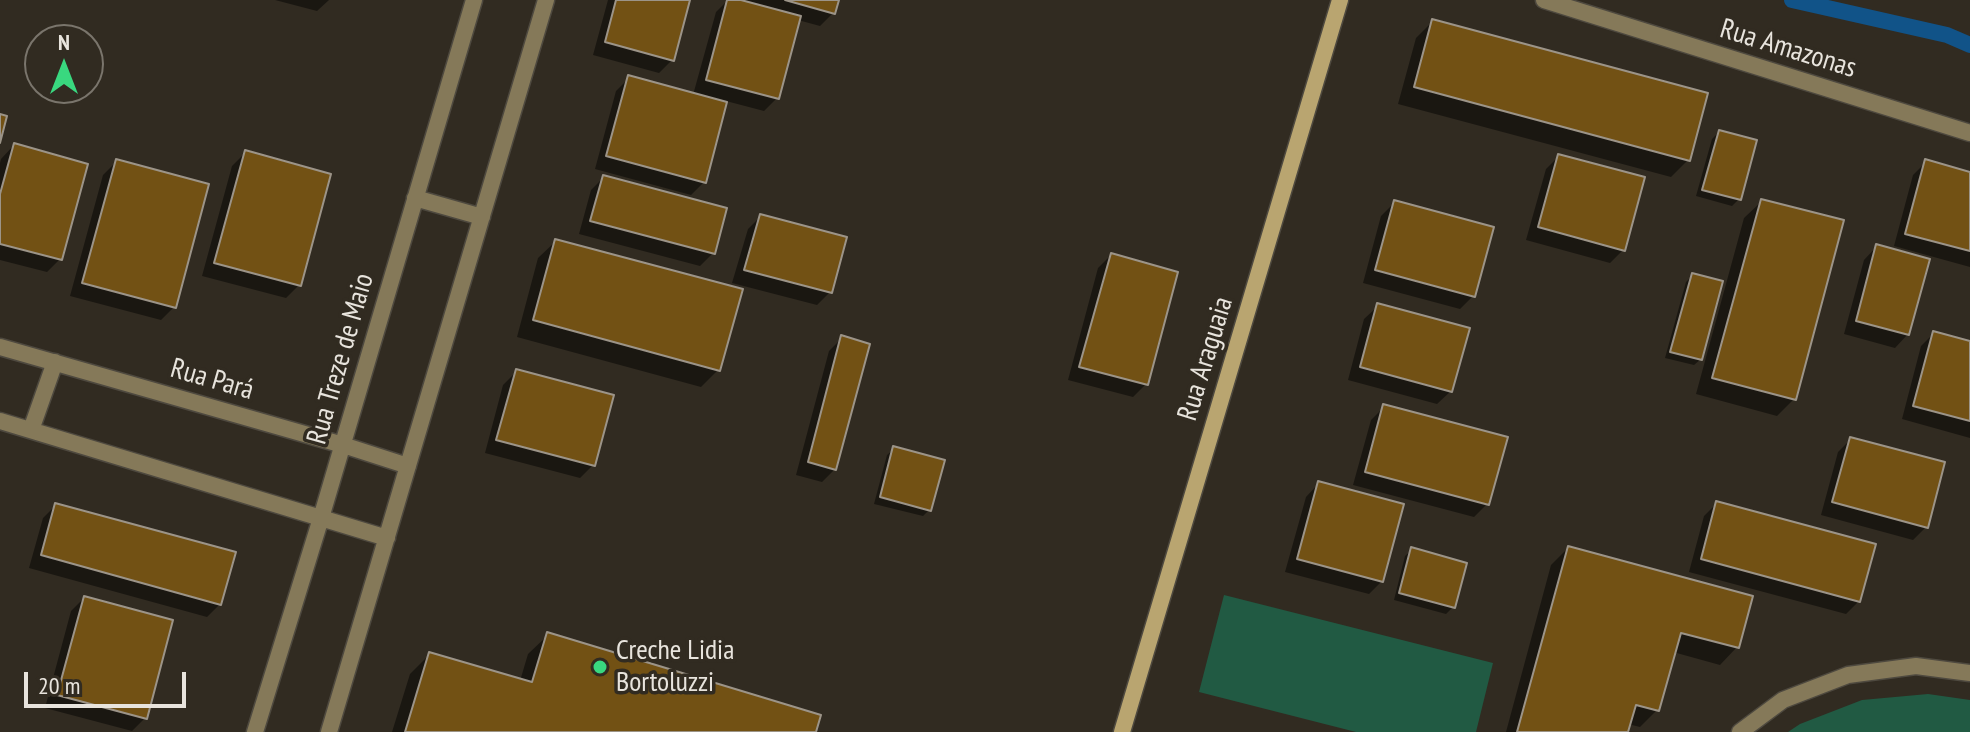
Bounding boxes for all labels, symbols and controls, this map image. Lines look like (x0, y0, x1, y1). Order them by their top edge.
street label: Rua Amazonas (1716, 12, 1860, 86)
north arrow (24, 24, 104, 104)
text: N (58, 28, 70, 56)
street label: Rua Treze de Maio (301, 270, 381, 448)
street label: Rua Araguaia (1171, 293, 1241, 425)
street label: Rua Pará (167, 352, 257, 408)
place label: Creche Lidia Bortoluzzi (616, 634, 734, 700)
scale bar (28, 656, 190, 706)
marker: Creche Lidia Bortoluzzi (591, 658, 609, 676)
text: 20 m (38, 670, 80, 701)

